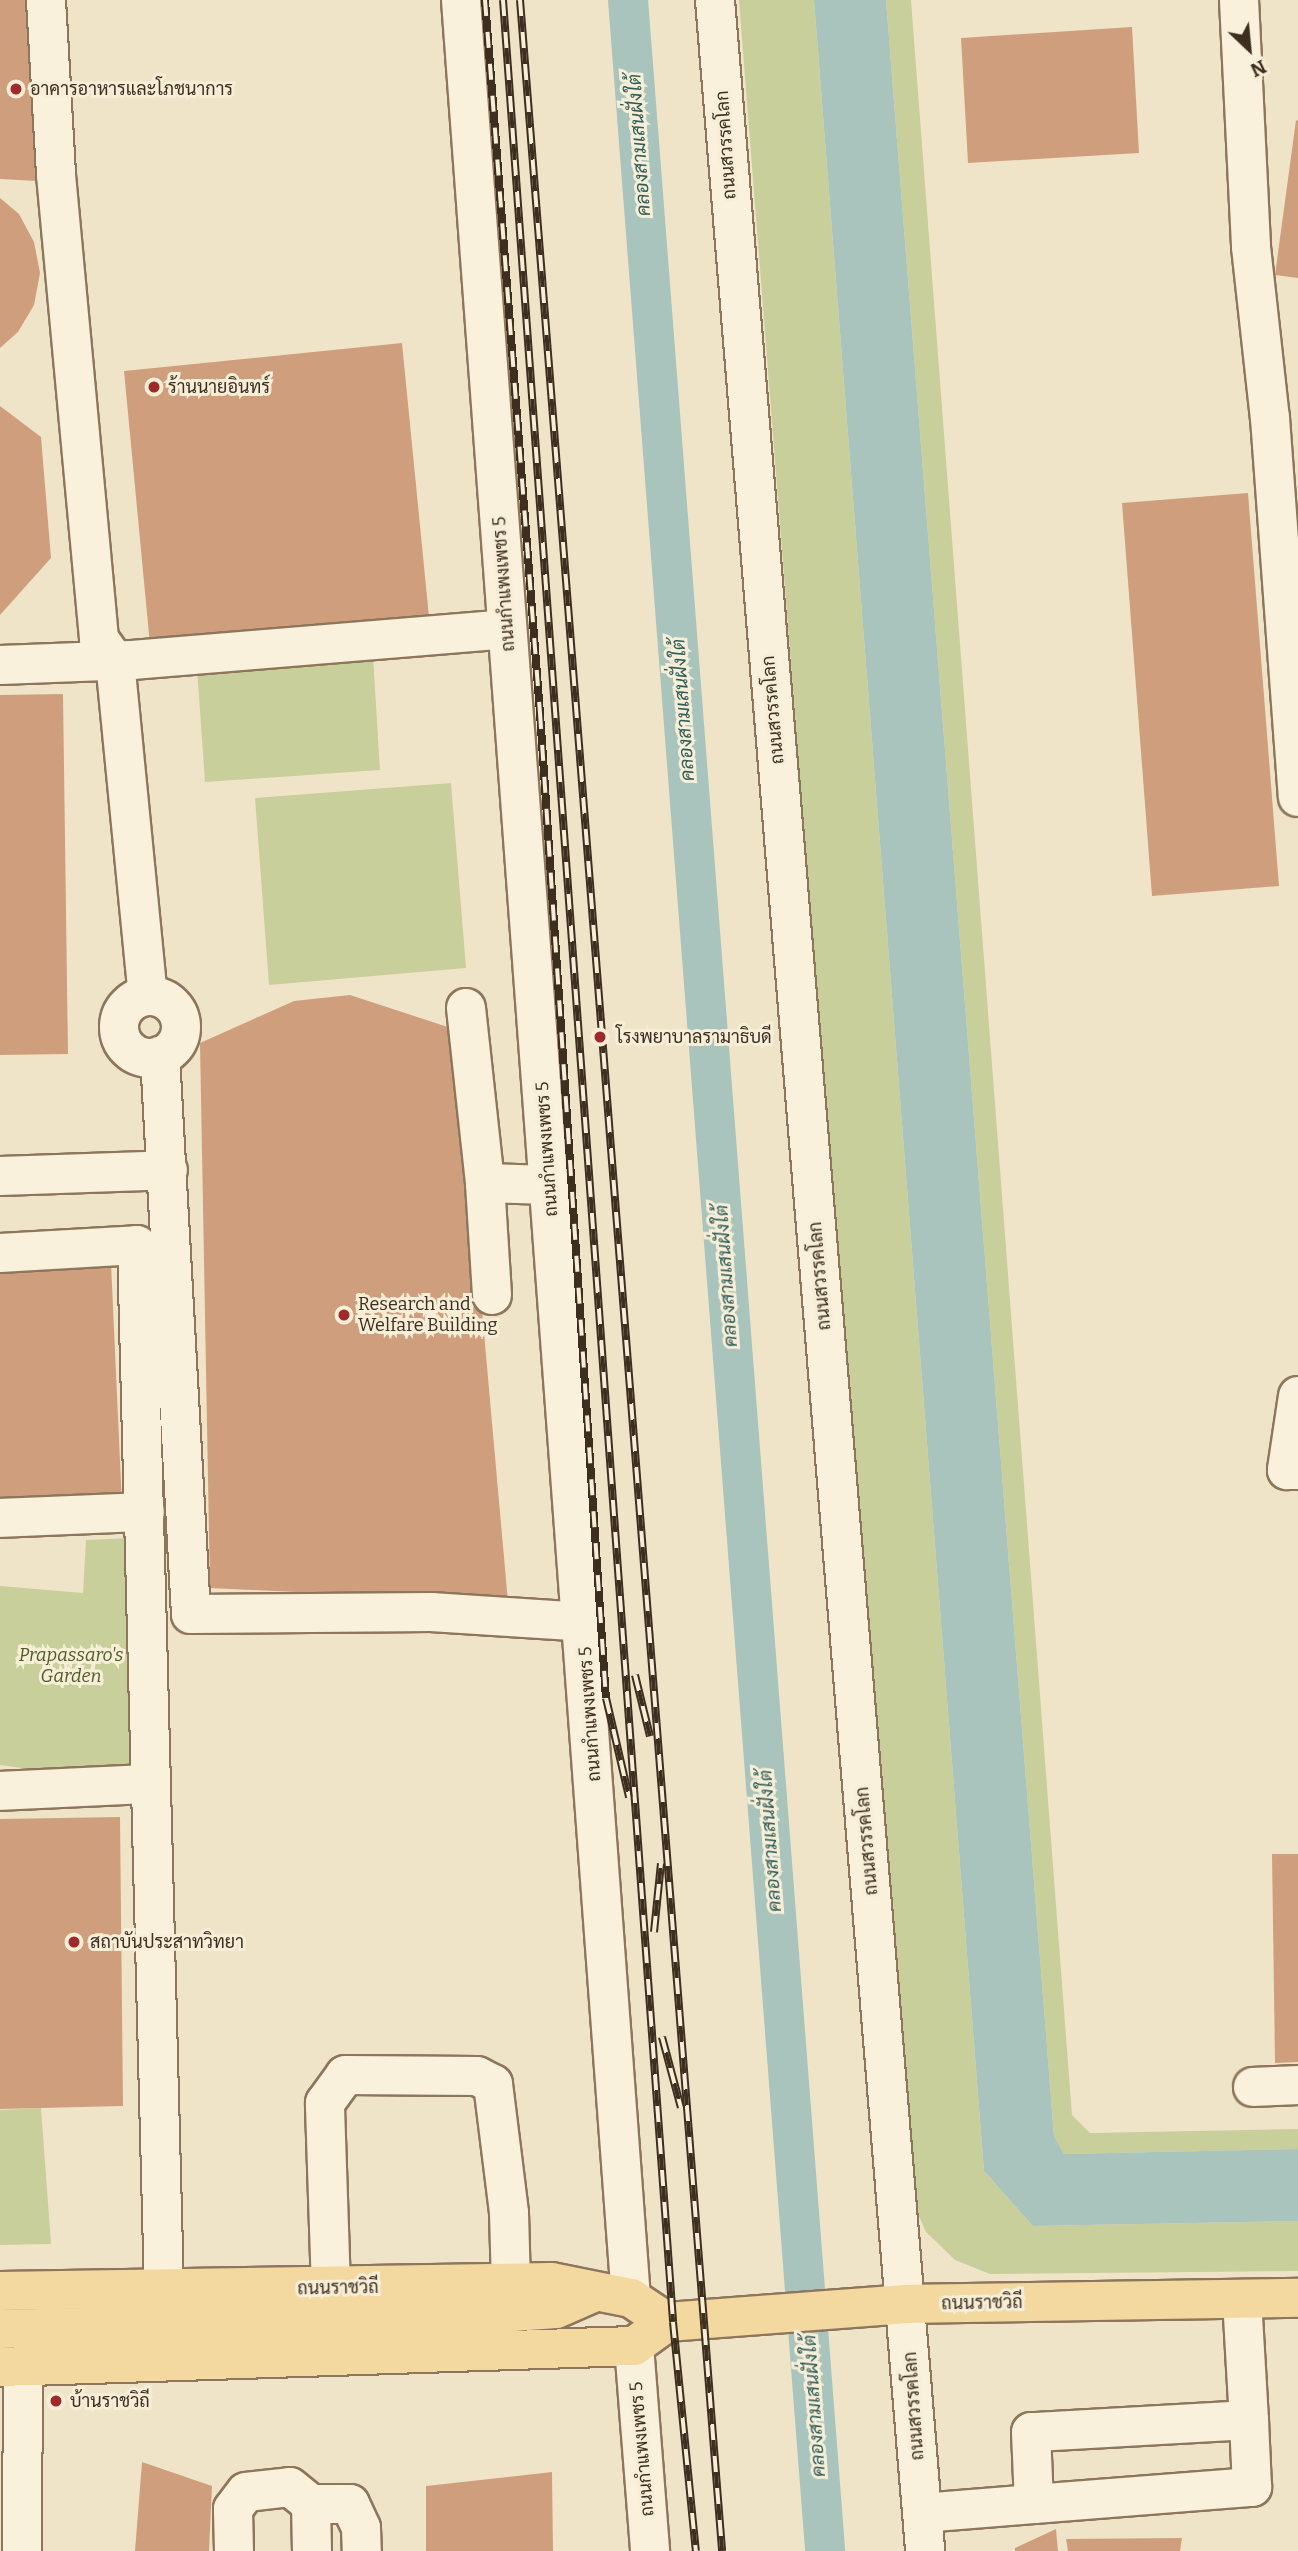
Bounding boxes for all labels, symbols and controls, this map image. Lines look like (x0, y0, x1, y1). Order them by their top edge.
north arrow (1214, 14, 1284, 84)
text: N (1247, 55, 1270, 82)
water label: คลองสามเสนฝั่งใต้ (623, 73, 655, 217)
place label: อาคารอาหารและโภชนาการ (30, 78, 233, 100)
marker: อาคารอาหารและโภชนาการ (8, 81, 24, 97)
street label: ถนนสวรรคโลก (711, 90, 741, 200)
place label: ร้านนายอินทร์ (168, 376, 270, 398)
marker: ร้านนายอินทร์ (146, 379, 162, 395)
street label: ถนนกำแพงเพชร 5 (489, 516, 519, 652)
water label: คลองสามเสนฝั่งใต้ (667, 638, 699, 782)
street label: ถนนสวรรคโลก (757, 655, 789, 765)
place label: โรงพยาบาลรามาธิบดี (616, 1026, 772, 1048)
marker: โรงพยาบาลรามาธิบดี (590, 1027, 610, 1047)
street label: ถนนกำแพงเพชร 5 (532, 1081, 562, 1217)
water label: คลองสามเสนฝั่งใต้ (710, 1204, 742, 1348)
street label: ถนนสวรรคโลก (804, 1221, 836, 1331)
place label: Research and Welfare Building (358, 1294, 498, 1336)
marker: Research and Welfare Building (336, 1307, 352, 1323)
park label: Prapassaro's Garden (19, 1645, 123, 1688)
street label: ถนนกำแพงเพชร 5 (575, 1646, 605, 1782)
water label: คลองสามเสนฝั่งใต้ (754, 1769, 786, 1913)
street label: ถนนสวรรคโลก (851, 1786, 883, 1896)
place label: สถาบันประสาทวิทยา (90, 1931, 244, 1953)
marker: สถาบันประสาทวิทยา (64, 1932, 84, 1952)
street label: ถนนราชวิถี (297, 2276, 379, 2300)
street label: ถนนราชวิถี (941, 2291, 1023, 2315)
water label: คลองสามเสนฝั่งใต้ (798, 2334, 830, 2478)
street label: ถนนสวรรคโลก (899, 2351, 929, 2461)
street label: ถนนกำแพงเพชร 5 (625, 2381, 659, 2517)
place label: บ้านราชวิถี (70, 2390, 150, 2412)
marker: บ้านราชวิถี (48, 2393, 64, 2409)

